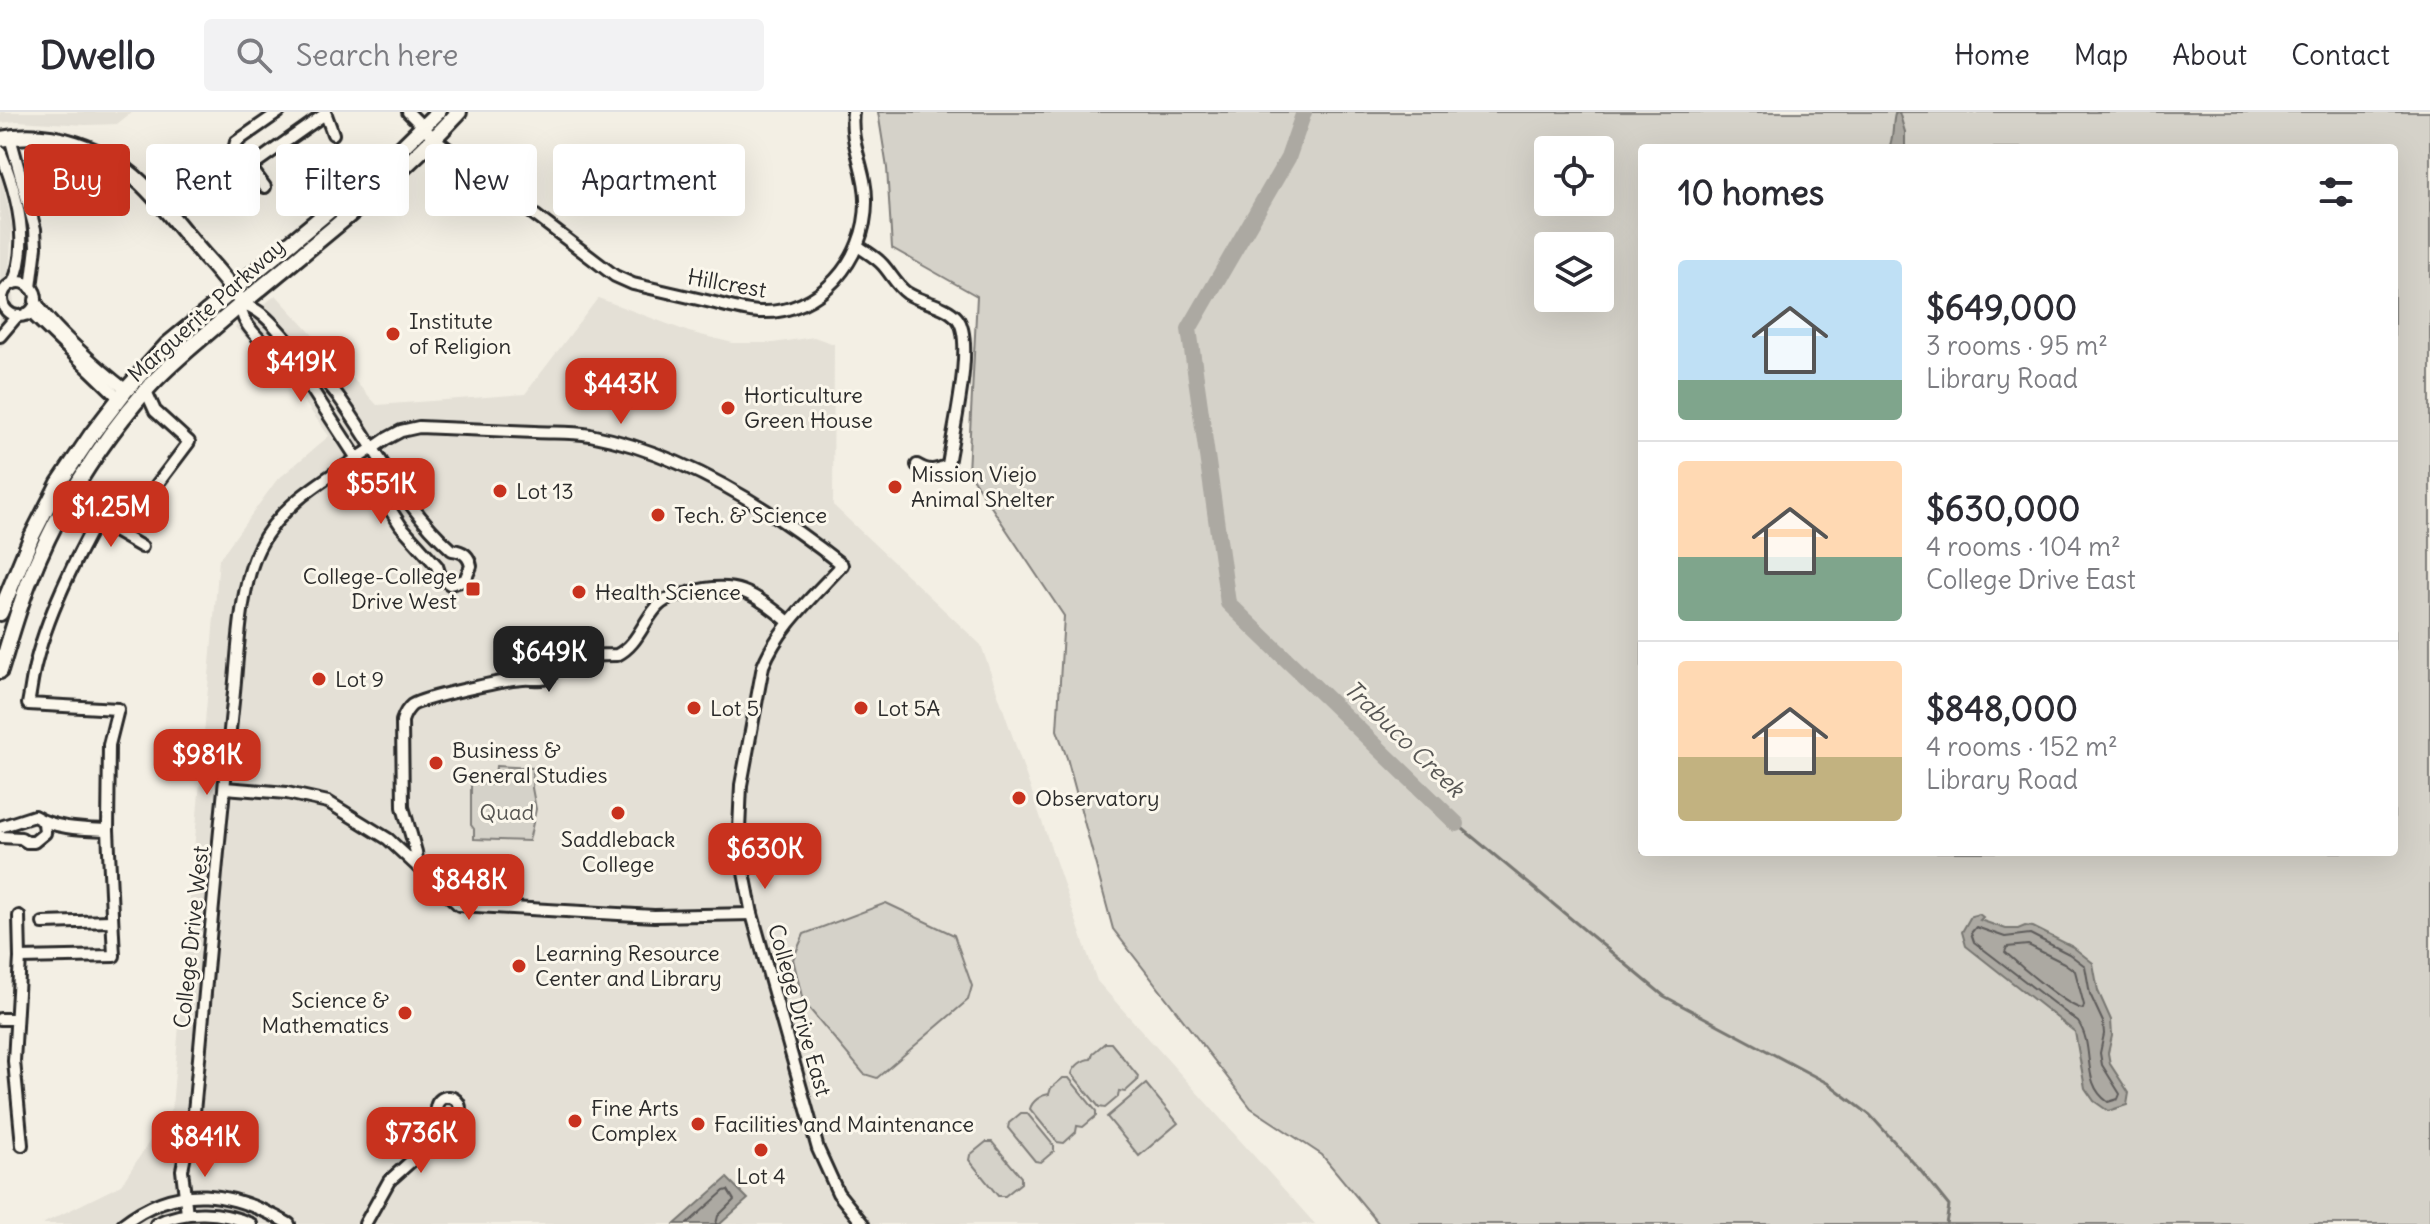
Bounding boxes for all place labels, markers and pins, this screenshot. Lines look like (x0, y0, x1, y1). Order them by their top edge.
place label: Institute of Religion (409, 307, 511, 360)
marker: Institute of Religion (384, 325, 402, 343)
pin: $419K (245, 336, 357, 404)
pin: $443K (565, 358, 677, 426)
place label: Horticulture Green House (744, 381, 873, 434)
marker: Horticulture Green House (719, 399, 737, 417)
pin: $551K (325, 458, 437, 526)
place label: Mission Viejo Animal Shelter (911, 460, 1055, 513)
place label: Lot 13 (516, 477, 574, 505)
marker: Mission Viejo Animal Shelter (886, 478, 904, 496)
pin: $1.25M (46, 481, 176, 549)
marker: Lot 13 (491, 482, 509, 500)
place label: Tech. & Science (674, 501, 827, 529)
marker: Tech. & Science (649, 506, 667, 524)
place label: College-College Drive West (303, 562, 457, 615)
place label: Health Science (595, 578, 741, 606)
marker: College-College Drive West (464, 580, 482, 598)
marker: Health Science (570, 583, 588, 601)
pin: $649K (493, 626, 605, 694)
place label: Lot 9 (335, 665, 384, 693)
marker: Lot 9 (310, 670, 328, 688)
place label: Lot 5 (710, 694, 759, 722)
place label: Lot 5A (877, 694, 940, 722)
marker: Lot 5 (685, 699, 703, 717)
marker: Lot 5A (852, 699, 870, 717)
pin: $981K (151, 729, 263, 797)
place label: Business & General Studies (452, 736, 608, 789)
marker: Business & General Studies (427, 754, 445, 772)
place label: Observatory (1035, 784, 1159, 812)
marker: Observatory (1010, 789, 1028, 807)
marker: Saddleback College (609, 804, 627, 822)
pin: $630K (709, 823, 821, 891)
place label: Saddleback College (561, 825, 675, 878)
pin: $848K (413, 854, 525, 922)
place label: Learning Resource Center and Library (535, 939, 722, 992)
marker: Learning Resource Center and Library (510, 957, 528, 975)
place label: Science & Mathematics (261, 986, 389, 1039)
marker: Science & Mathematics (396, 1004, 414, 1022)
place label: Fine Arts Complex (591, 1094, 679, 1147)
pin: $736K (365, 1107, 477, 1175)
place label: Facilities and Maintenance (714, 1110, 974, 1138)
pin: $841K (149, 1111, 261, 1179)
marker: Fine Arts Complex (566, 1112, 584, 1130)
marker: Facilities and Maintenance (689, 1115, 707, 1133)
marker: Lot 4 (752, 1141, 770, 1159)
place label: Lot 4 (736, 1162, 786, 1190)

